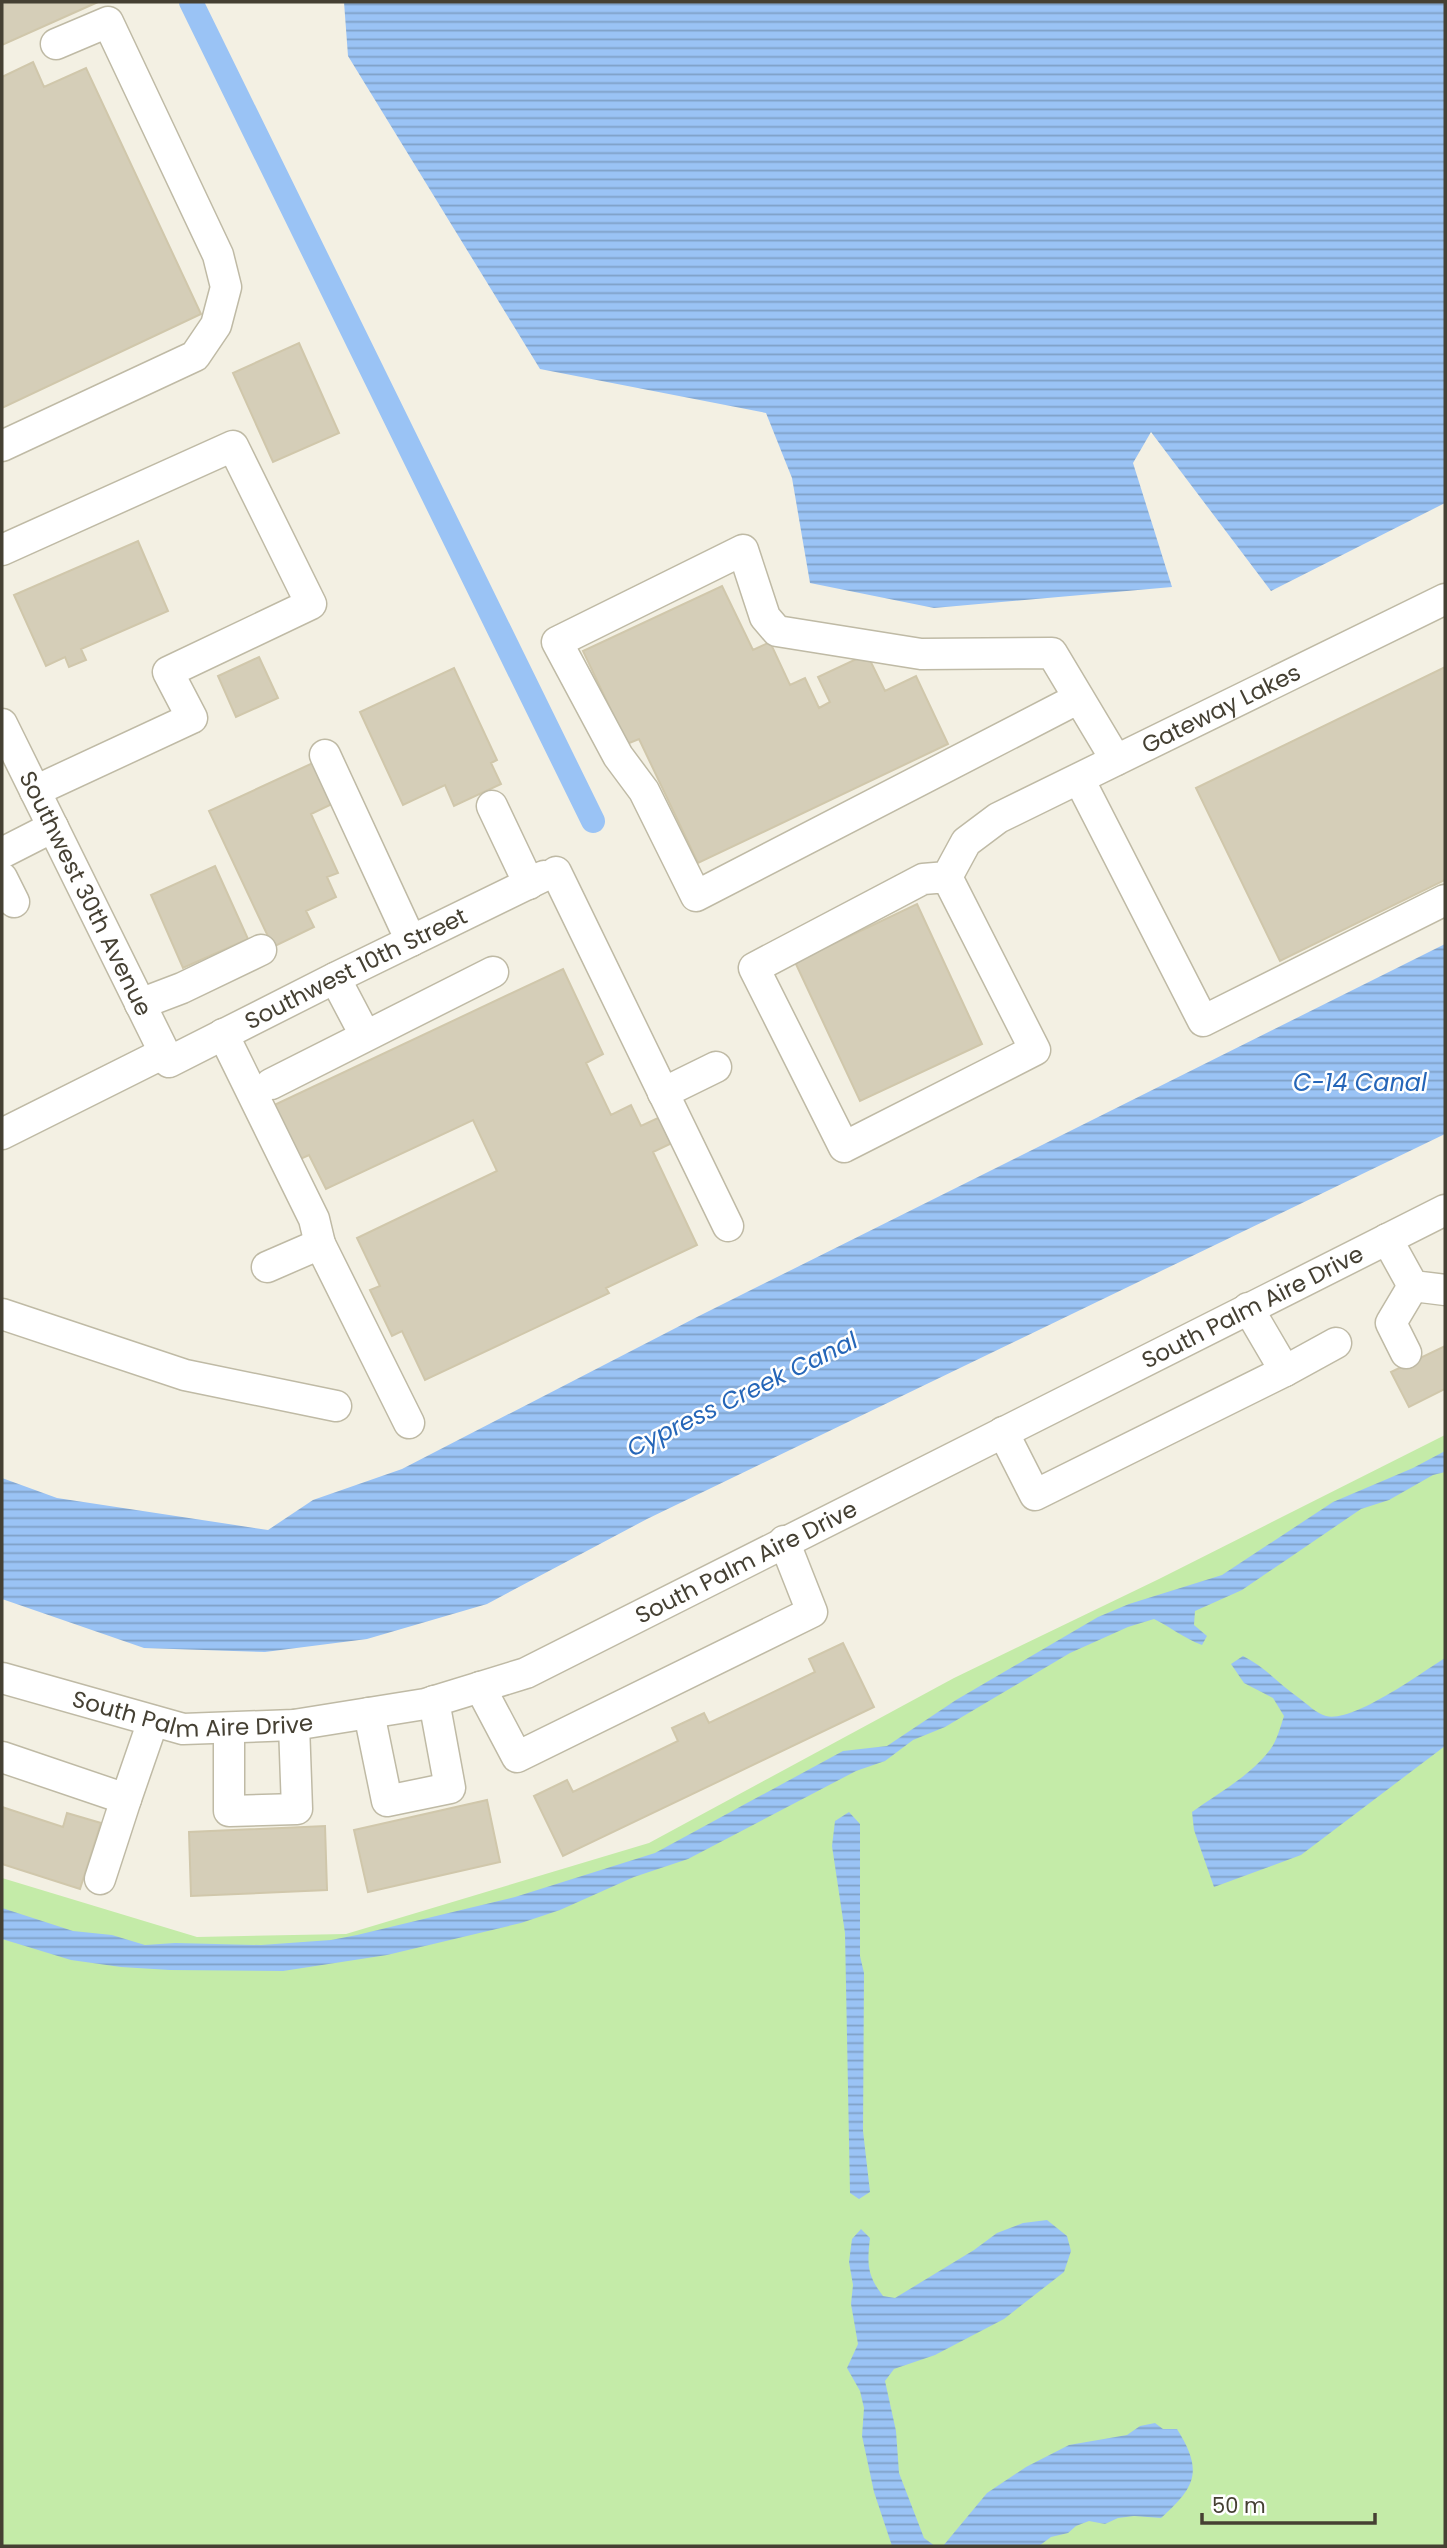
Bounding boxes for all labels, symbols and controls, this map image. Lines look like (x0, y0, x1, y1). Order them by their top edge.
street label: Gateway Lakes (1136, 656, 1306, 761)
street label: Southwest 30th Avenue (12, 766, 160, 1021)
street label: Southwest 10th Street (239, 900, 472, 1037)
water label: C-14 Canal (1293, 1066, 1427, 1099)
street label: South Palm Aire Drive (1136, 1238, 1369, 1376)
water label: Cypress Creek Canal (621, 1324, 863, 1464)
street label: South Palm Aire Drive (630, 1493, 863, 1631)
street label: South Palm Aire Drive (69, 1683, 315, 1745)
scale bar (1202, 2482, 1375, 2526)
text: 50 m (1212, 2491, 1266, 2520)

